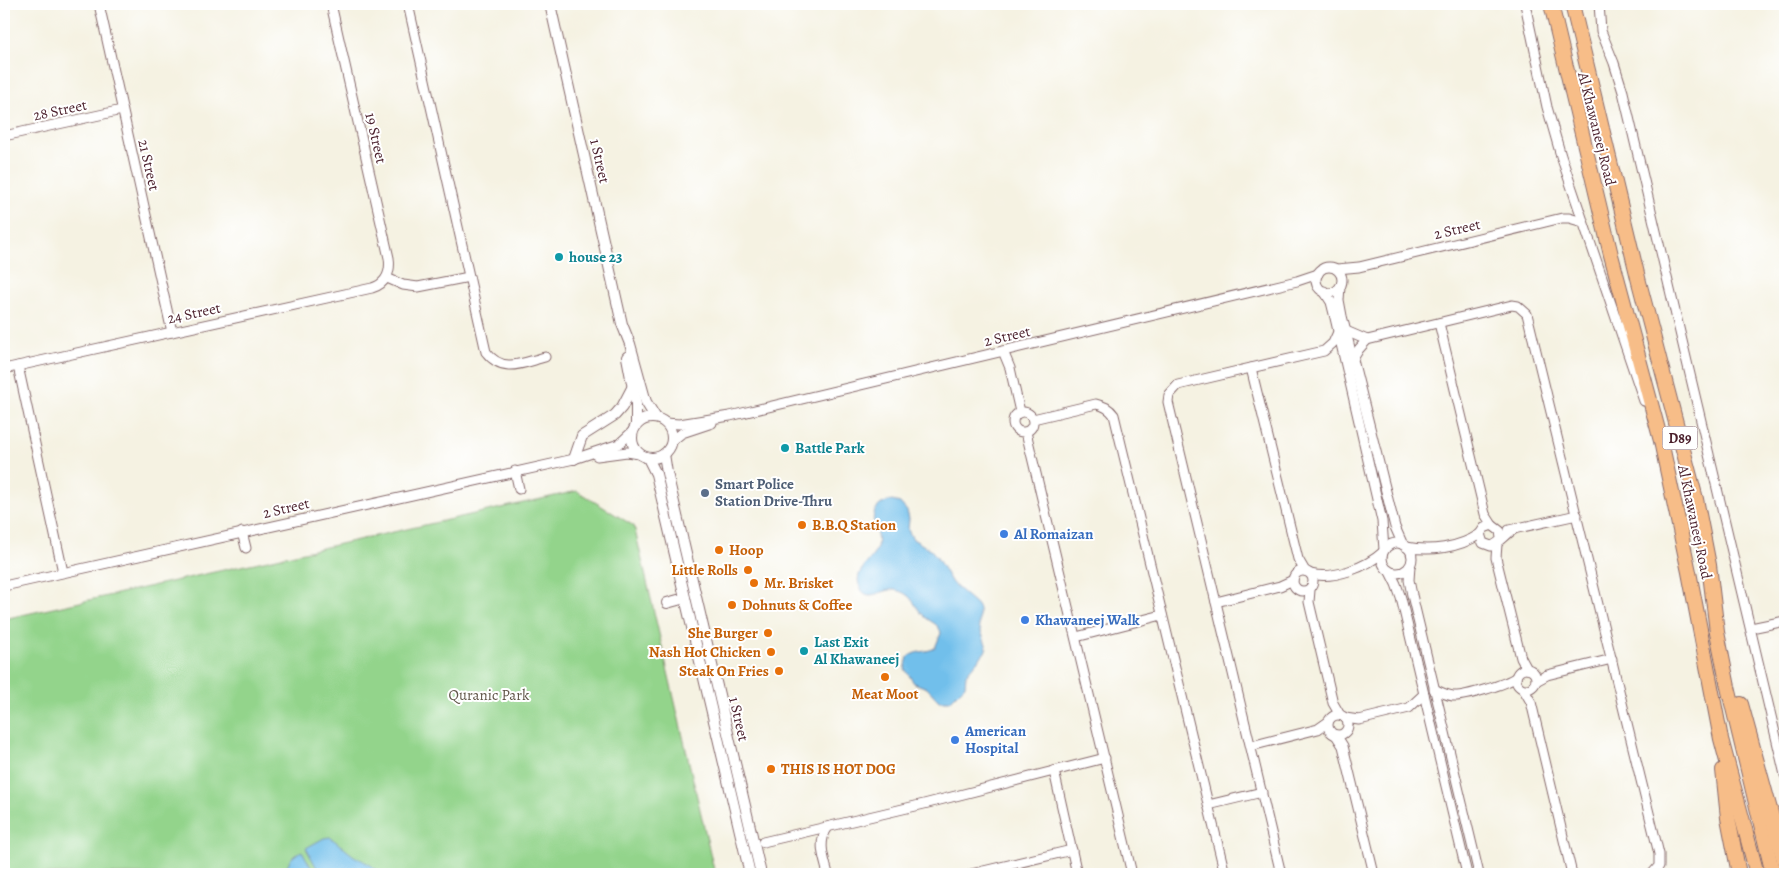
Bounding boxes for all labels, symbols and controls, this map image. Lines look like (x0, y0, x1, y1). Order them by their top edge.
street label: Al Khawaneej Road (1573, 69, 1621, 189)
street label: 28 Street (31, 95, 89, 125)
street label: 19 Street (360, 111, 392, 166)
street label: 21 Street (133, 137, 165, 193)
street label: 1 Street (585, 137, 615, 185)
street label: 2 Street (1432, 214, 1482, 244)
place label: house 23 (569, 247, 622, 267)
marker: house 23 (553, 251, 565, 263)
street label: 24 Street (166, 298, 222, 328)
street label: 2 Street (982, 321, 1032, 351)
road number: D89 (1662, 426, 1698, 449)
place label: Battle Park (795, 438, 865, 458)
marker: Battle Park (779, 442, 791, 454)
street label: Al Khawaneej Road (1673, 462, 1717, 582)
place label: Smart Police Station Drive-Thru (715, 474, 833, 511)
marker: Smart Police Station Drive-Thru (699, 487, 711, 499)
street label: 2 Street (261, 493, 311, 523)
place label: B.B.Q Station (812, 515, 897, 535)
marker: B.B.Q Station (796, 519, 808, 531)
place label: Al Romaizan (1013, 524, 1094, 544)
marker: Al Romaizan (998, 528, 1010, 540)
place label: Hoop (729, 540, 763, 560)
marker: Hoop (713, 544, 725, 556)
place label: Little Rolls (671, 560, 738, 580)
marker: Little Rolls (742, 564, 754, 576)
place label: Mr. Brisket (764, 573, 834, 593)
marker: Mr. Brisket (748, 577, 760, 589)
place label: Dohnuts & Coffee (742, 595, 852, 615)
marker: Dohnuts & Coffee (726, 599, 738, 611)
place label: Khawaneej Walk (1035, 610, 1140, 630)
marker: Khawaneej Walk (1019, 614, 1031, 626)
place label: She Burger (688, 623, 758, 643)
marker: She Burger (762, 627, 774, 639)
place label: Last Exit Al Khawaneej (813, 632, 899, 669)
place label: Nash Hot Chicken (649, 642, 762, 662)
marker: Last Exit Al Khawaneej (798, 645, 810, 657)
marker: Nash Hot Chicken (765, 646, 777, 658)
place label: Steak On Fries (679, 661, 769, 681)
marker: Steak On Fries (773, 665, 785, 677)
marker: Meat Moot (879, 671, 891, 683)
place label: Meat Moot (852, 684, 919, 704)
park label: Quranic Park (448, 685, 530, 705)
street label: 1 Street (724, 695, 754, 743)
place label: American Hospital (964, 721, 1027, 758)
marker: American Hospital (949, 734, 961, 746)
place label: THIS IS HOT DOG (781, 759, 896, 779)
marker: THIS IS HOT DOG (765, 763, 777, 775)

